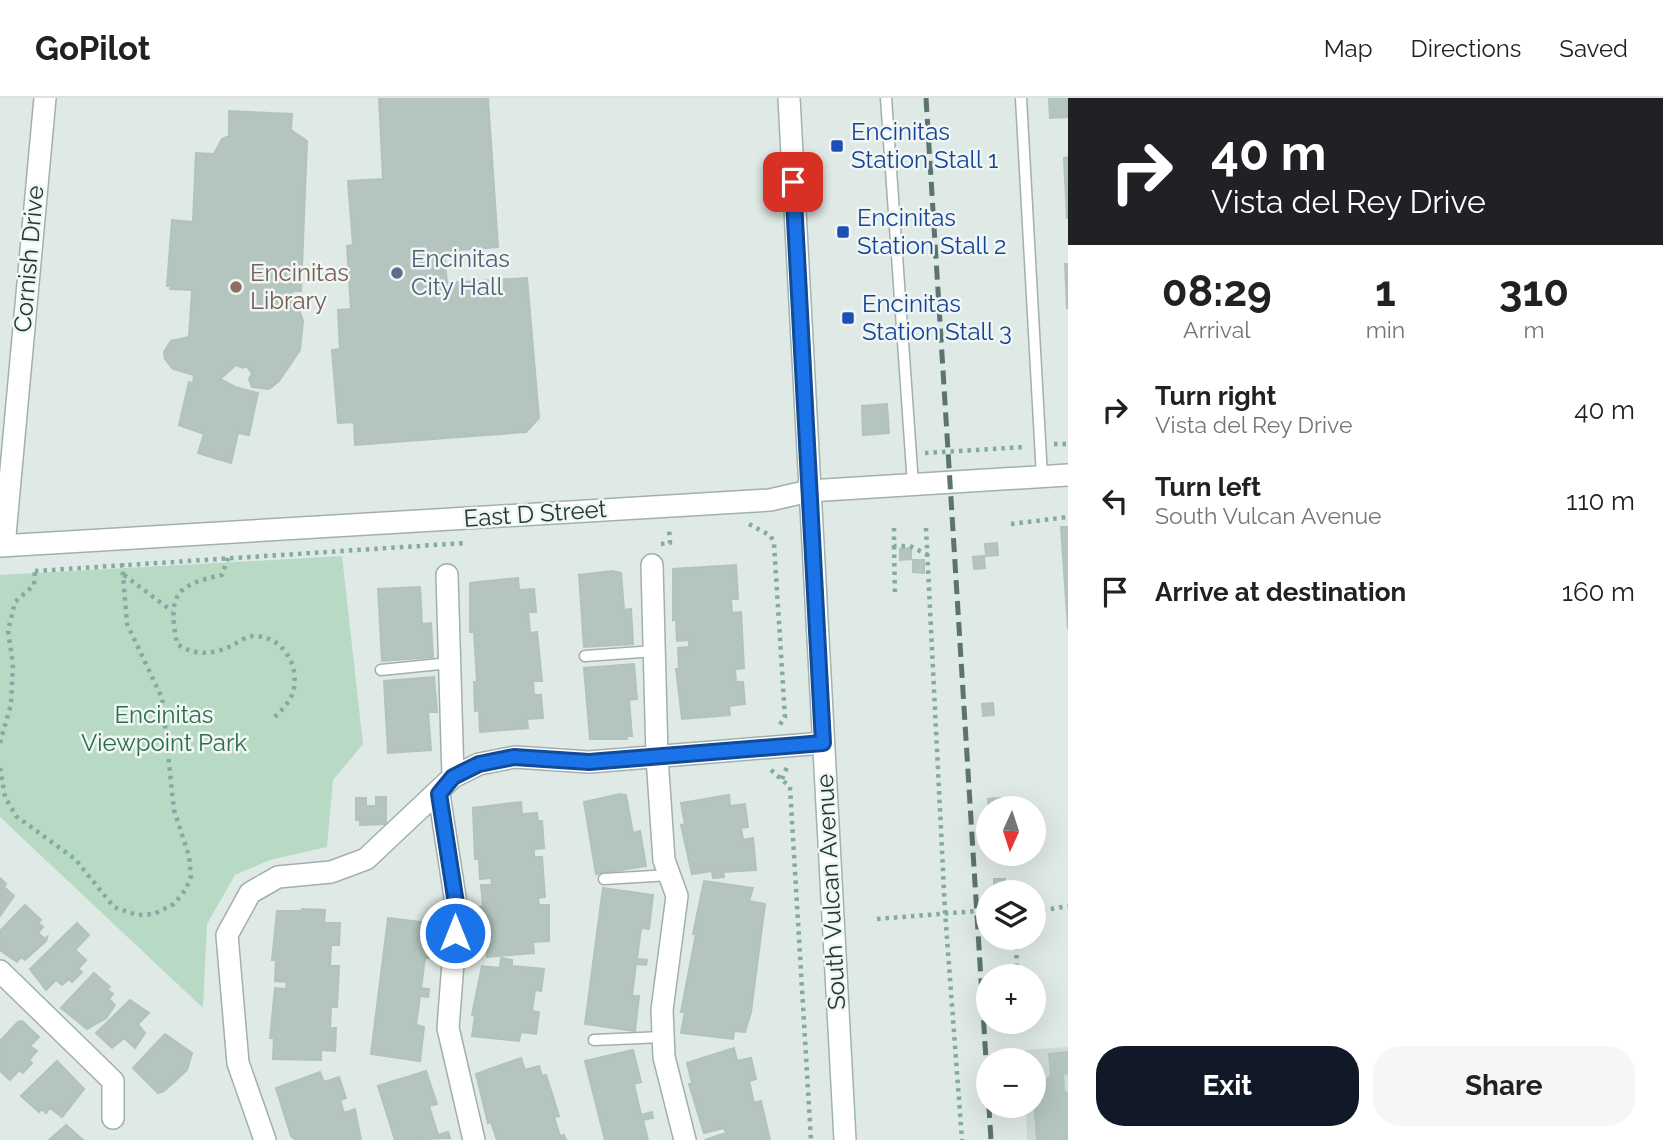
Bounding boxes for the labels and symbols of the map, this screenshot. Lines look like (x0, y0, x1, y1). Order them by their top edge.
place label: Encinitas Station Stall 1 (851, 117, 998, 174)
marker: Encinitas Station Stall 1 (829, 138, 845, 154)
pin (763, 152, 823, 212)
street label: Cornish Drive (8, 184, 49, 334)
place label: Encinitas Station Stall 2 (857, 203, 1006, 260)
marker: Encinitas Station Stall 2 (835, 224, 851, 240)
place label: Encinitas City Hall (411, 244, 510, 301)
place label: Encinitas Library (250, 258, 349, 315)
marker: Encinitas City Hall (389, 265, 405, 281)
marker: Encinitas Library (228, 279, 244, 295)
place label: Encinitas Station Stall 3 (862, 289, 1012, 346)
marker: Encinitas Station Stall 3 (840, 310, 856, 326)
street label: East D Street (463, 494, 607, 533)
park label: Encinitas Viewpoint Park (81, 700, 247, 757)
street label: South Vulcan Avenue (810, 773, 851, 1011)
north arrow (976, 796, 1046, 866)
position arrow (418, 896, 492, 970)

